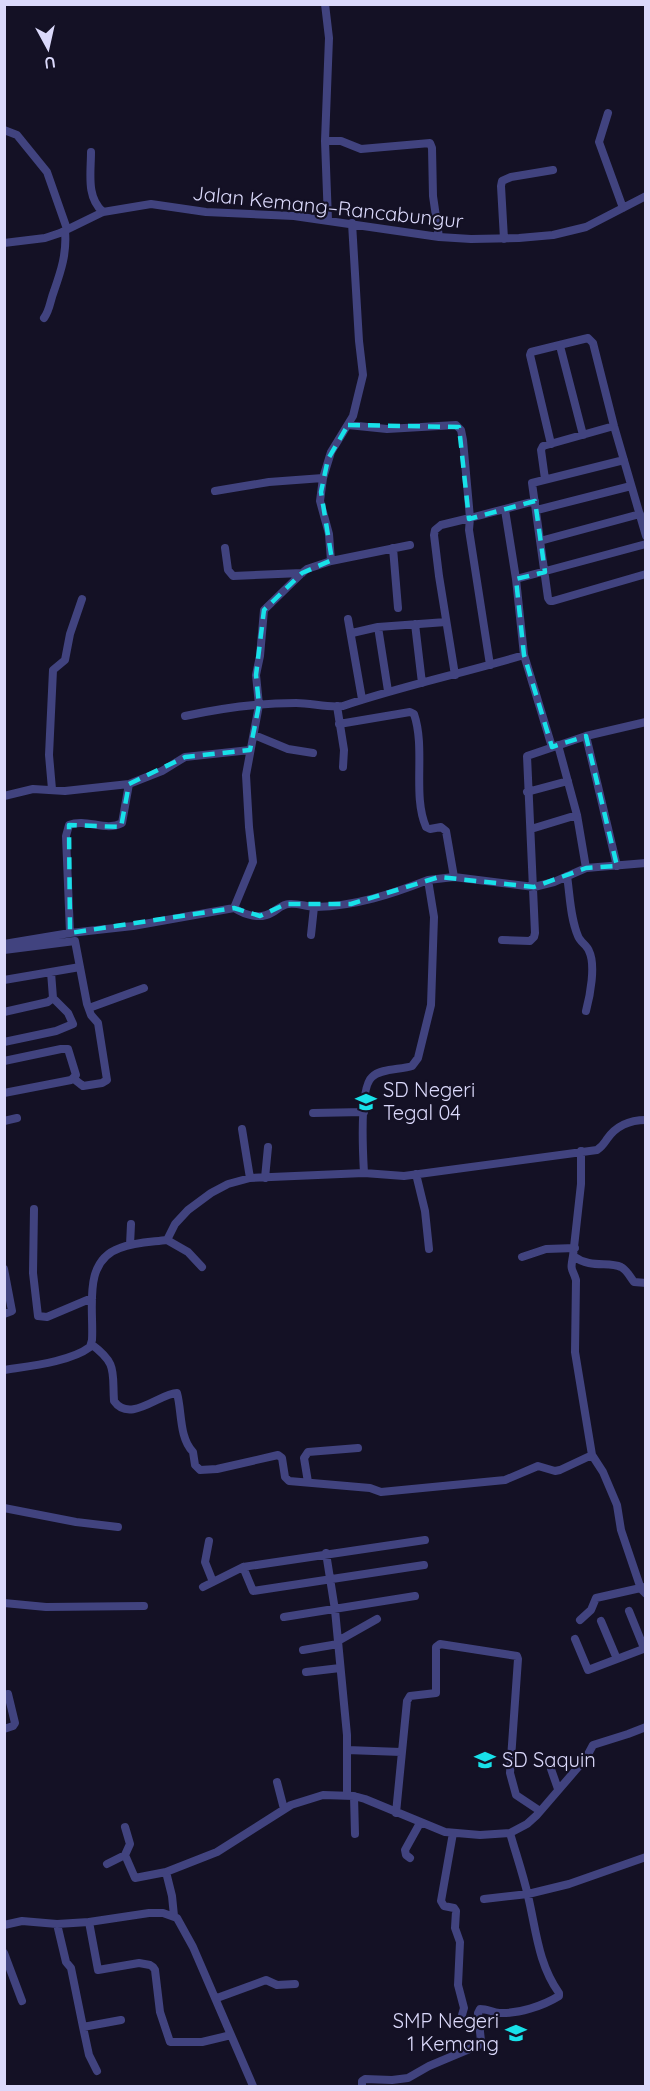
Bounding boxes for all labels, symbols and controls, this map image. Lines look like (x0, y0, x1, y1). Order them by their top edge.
north arrow (18, 18, 78, 78)
text: U (43, 52, 57, 74)
street label: Jalan Kemang–Rancabungur (191, 180, 465, 233)
place label: SD Negeri Tegal 04 (383, 1077, 475, 1125)
school or university icon: SD Negeri Tegal 04 (354, 1090, 378, 1114)
place label: SD Saquin (502, 1747, 596, 1772)
school or university icon: SD Saquin (473, 1748, 497, 1772)
place label: SMP Negeri 1 Kemang (393, 2008, 499, 2056)
school or university icon: SMP Negeri 1 Kemang (504, 2021, 528, 2045)

